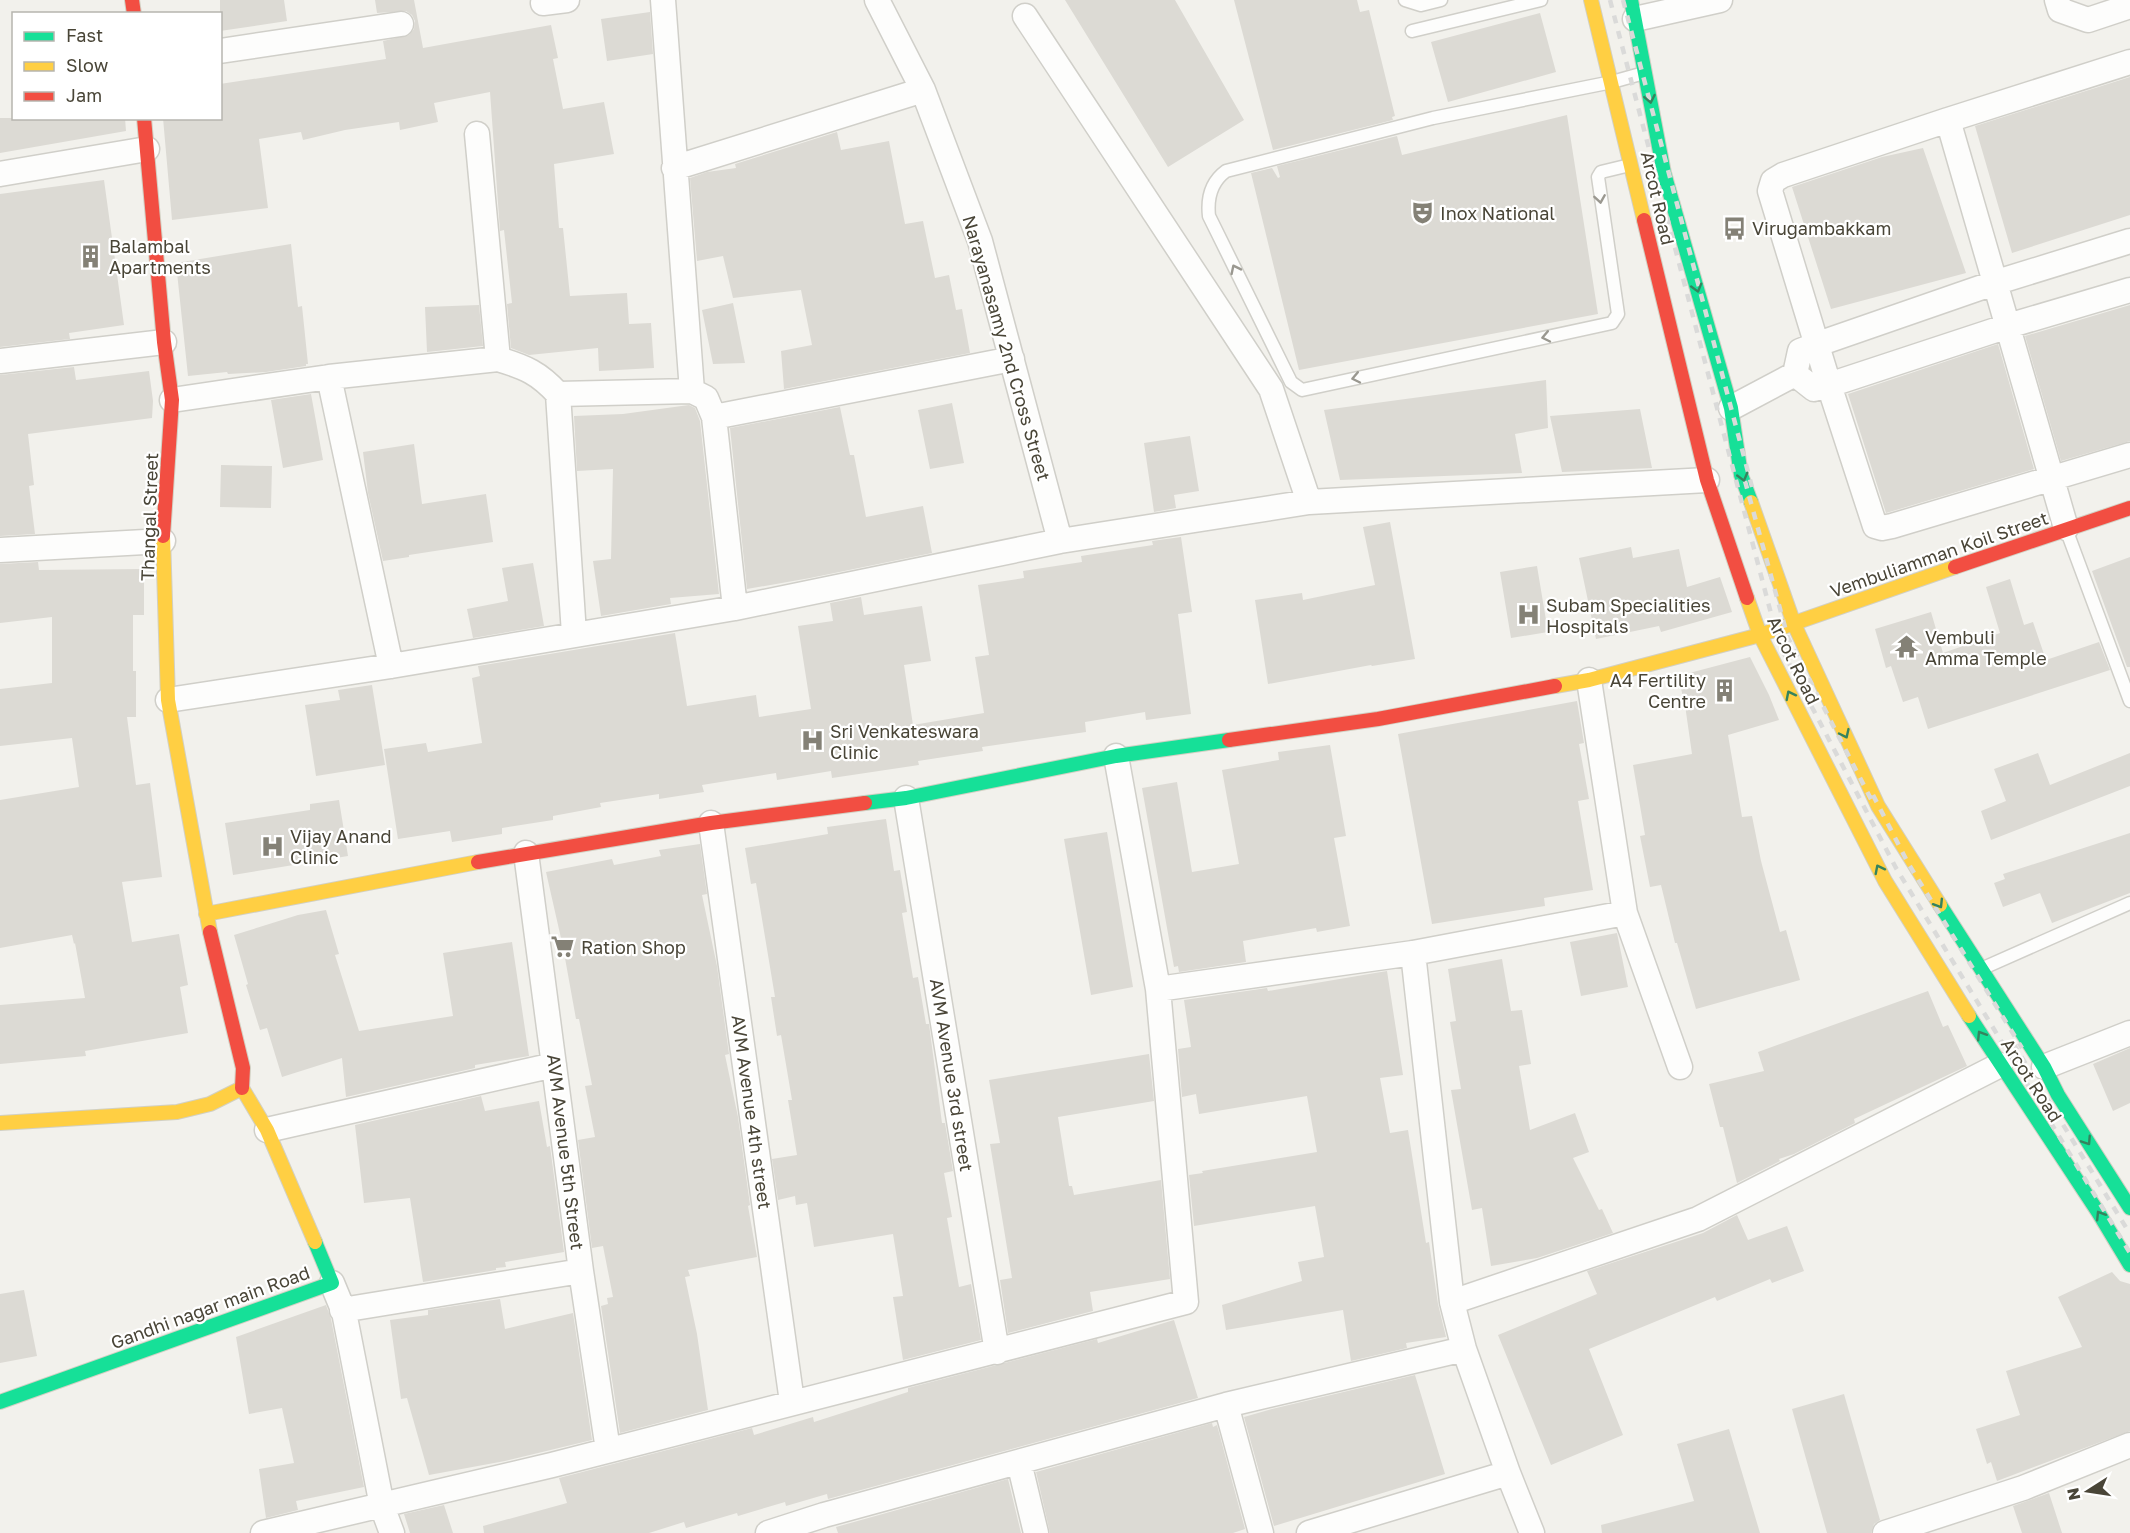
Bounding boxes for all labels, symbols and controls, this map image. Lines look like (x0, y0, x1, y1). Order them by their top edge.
legend (12, 12, 222, 120)
text: Fast (66, 24, 103, 46)
text: Slow (66, 54, 109, 76)
text: Jam (66, 84, 102, 106)
one-way arrow (1643, 93, 1656, 103)
street label: Arcot Road (1637, 149, 1679, 247)
one-way arrow (1594, 194, 1606, 203)
theatre icon: Inox National (1409, 200, 1435, 226)
place label: Inox National (1440, 202, 1555, 224)
street label: Narayanasamy 2nd Cross Street (959, 213, 1055, 483)
bus stop icon: Virugambakkam (1721, 215, 1747, 241)
place label: Virugambakkam (1752, 217, 1891, 239)
place label: Balambal Apartments (109, 235, 211, 278)
building icon: Balambal Apartments (78, 243, 104, 269)
one-way arrow (1231, 265, 1242, 275)
one-way arrow (1690, 282, 1702, 293)
one-way arrow (1542, 330, 1552, 343)
one-way arrow (1351, 371, 1361, 384)
street label: Thangal Street (136, 453, 162, 581)
one-way arrow (1736, 471, 1748, 482)
street label: Vembuliamman Koil Street (1827, 506, 2051, 602)
place label: Subam Specialities Hospitals (1546, 594, 1711, 637)
hospital icon: Subam Specialities Hospitals (1515, 602, 1541, 628)
street label: Arcot Road (1763, 612, 1825, 708)
place label: Vembuli Amma Temple (1925, 626, 2047, 669)
temple icon: Vembuli Amma Temple (1894, 634, 1920, 660)
place label: A4 Fertility Centre (1610, 669, 1706, 712)
building icon: A4 Fertility Centre (1711, 677, 1737, 703)
one-way arrow (1786, 691, 1797, 701)
place label: Sri Venkateswara Clinic (830, 720, 979, 763)
hospital icon: Sri Venkateswara Clinic (799, 728, 825, 754)
one-way arrow (1838, 728, 1850, 739)
place label: Vijay Anand Clinic (290, 825, 392, 868)
hospital icon: Vijay Anand Clinic (259, 833, 285, 859)
one-way arrow (1875, 864, 1886, 875)
one-way arrow (1932, 898, 1944, 908)
supermarket icon: Ration Shop (550, 934, 576, 960)
place label: Ration Shop (581, 936, 686, 958)
street label: AVM Avenue 3rd street (926, 977, 978, 1173)
street label: AVM Avenue 4th street (727, 1013, 777, 1211)
one-way arrow (1977, 1031, 1988, 1042)
street label: Arcot Road (1997, 1034, 2067, 1126)
street label: AVM Avenue 5th Street (543, 1053, 589, 1251)
one-way arrow (2080, 1135, 2092, 1145)
one-way arrow (2095, 1211, 2107, 1221)
street label: Gandhi nagar main Road (108, 1261, 312, 1353)
north arrow (2058, 1461, 2118, 1521)
text: N (2062, 1486, 2084, 1502)

